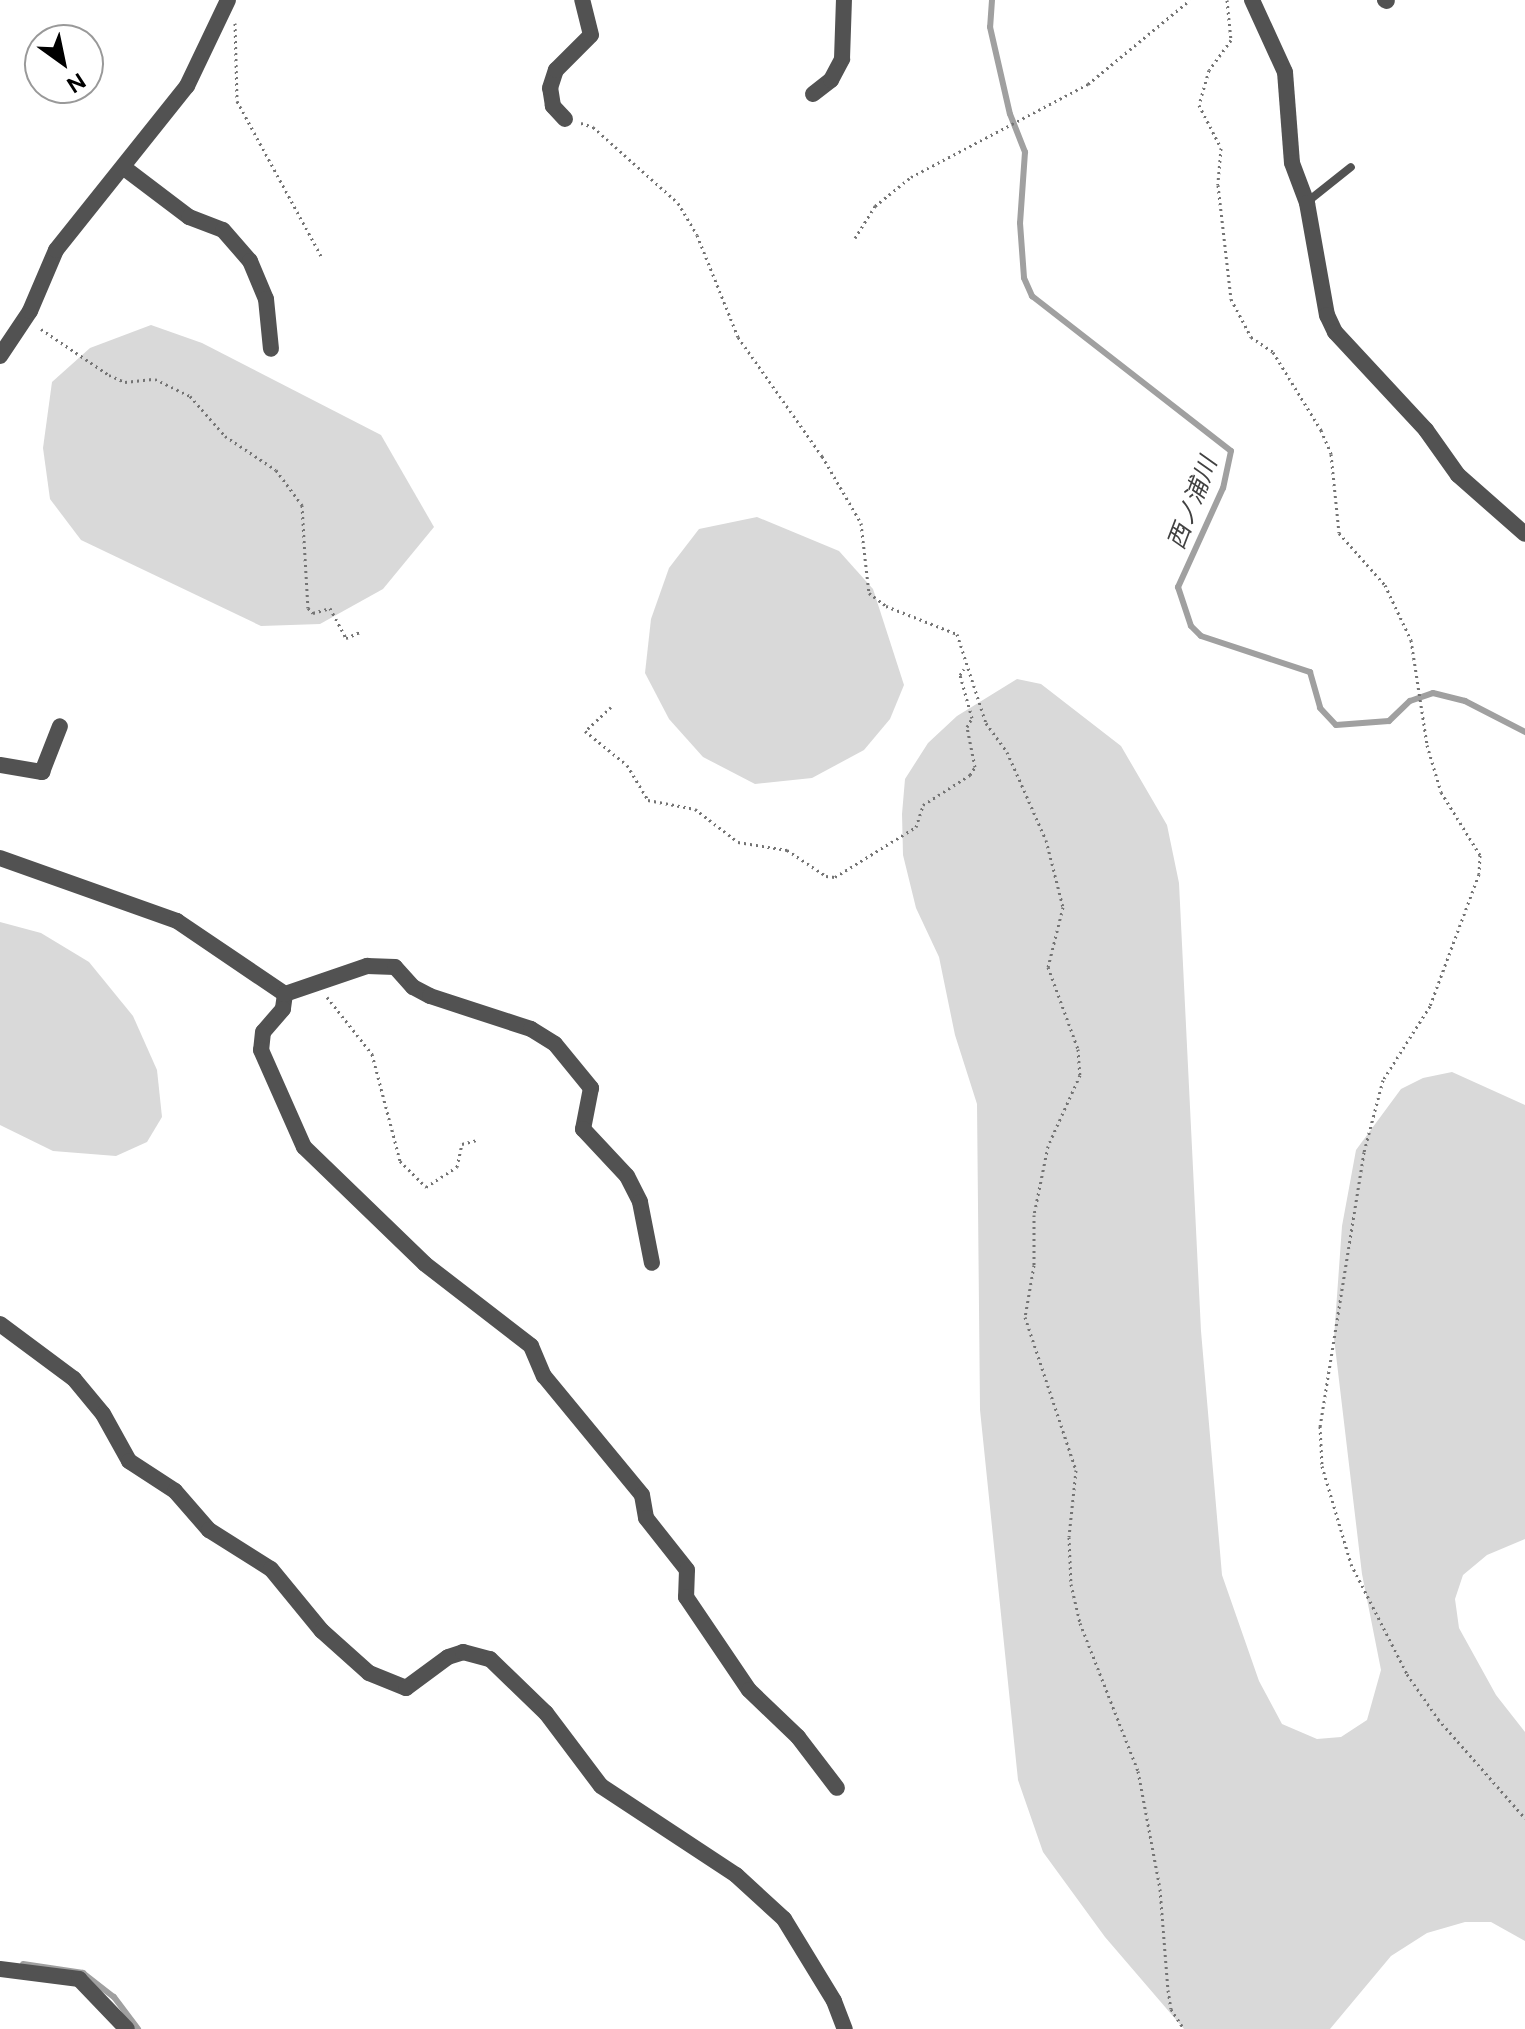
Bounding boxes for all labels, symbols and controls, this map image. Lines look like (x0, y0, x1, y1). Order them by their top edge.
north arrow (24, 24, 104, 104)
text: N (62, 67, 91, 99)
water label: 西ノ浦川 (1161, 453, 1223, 553)

